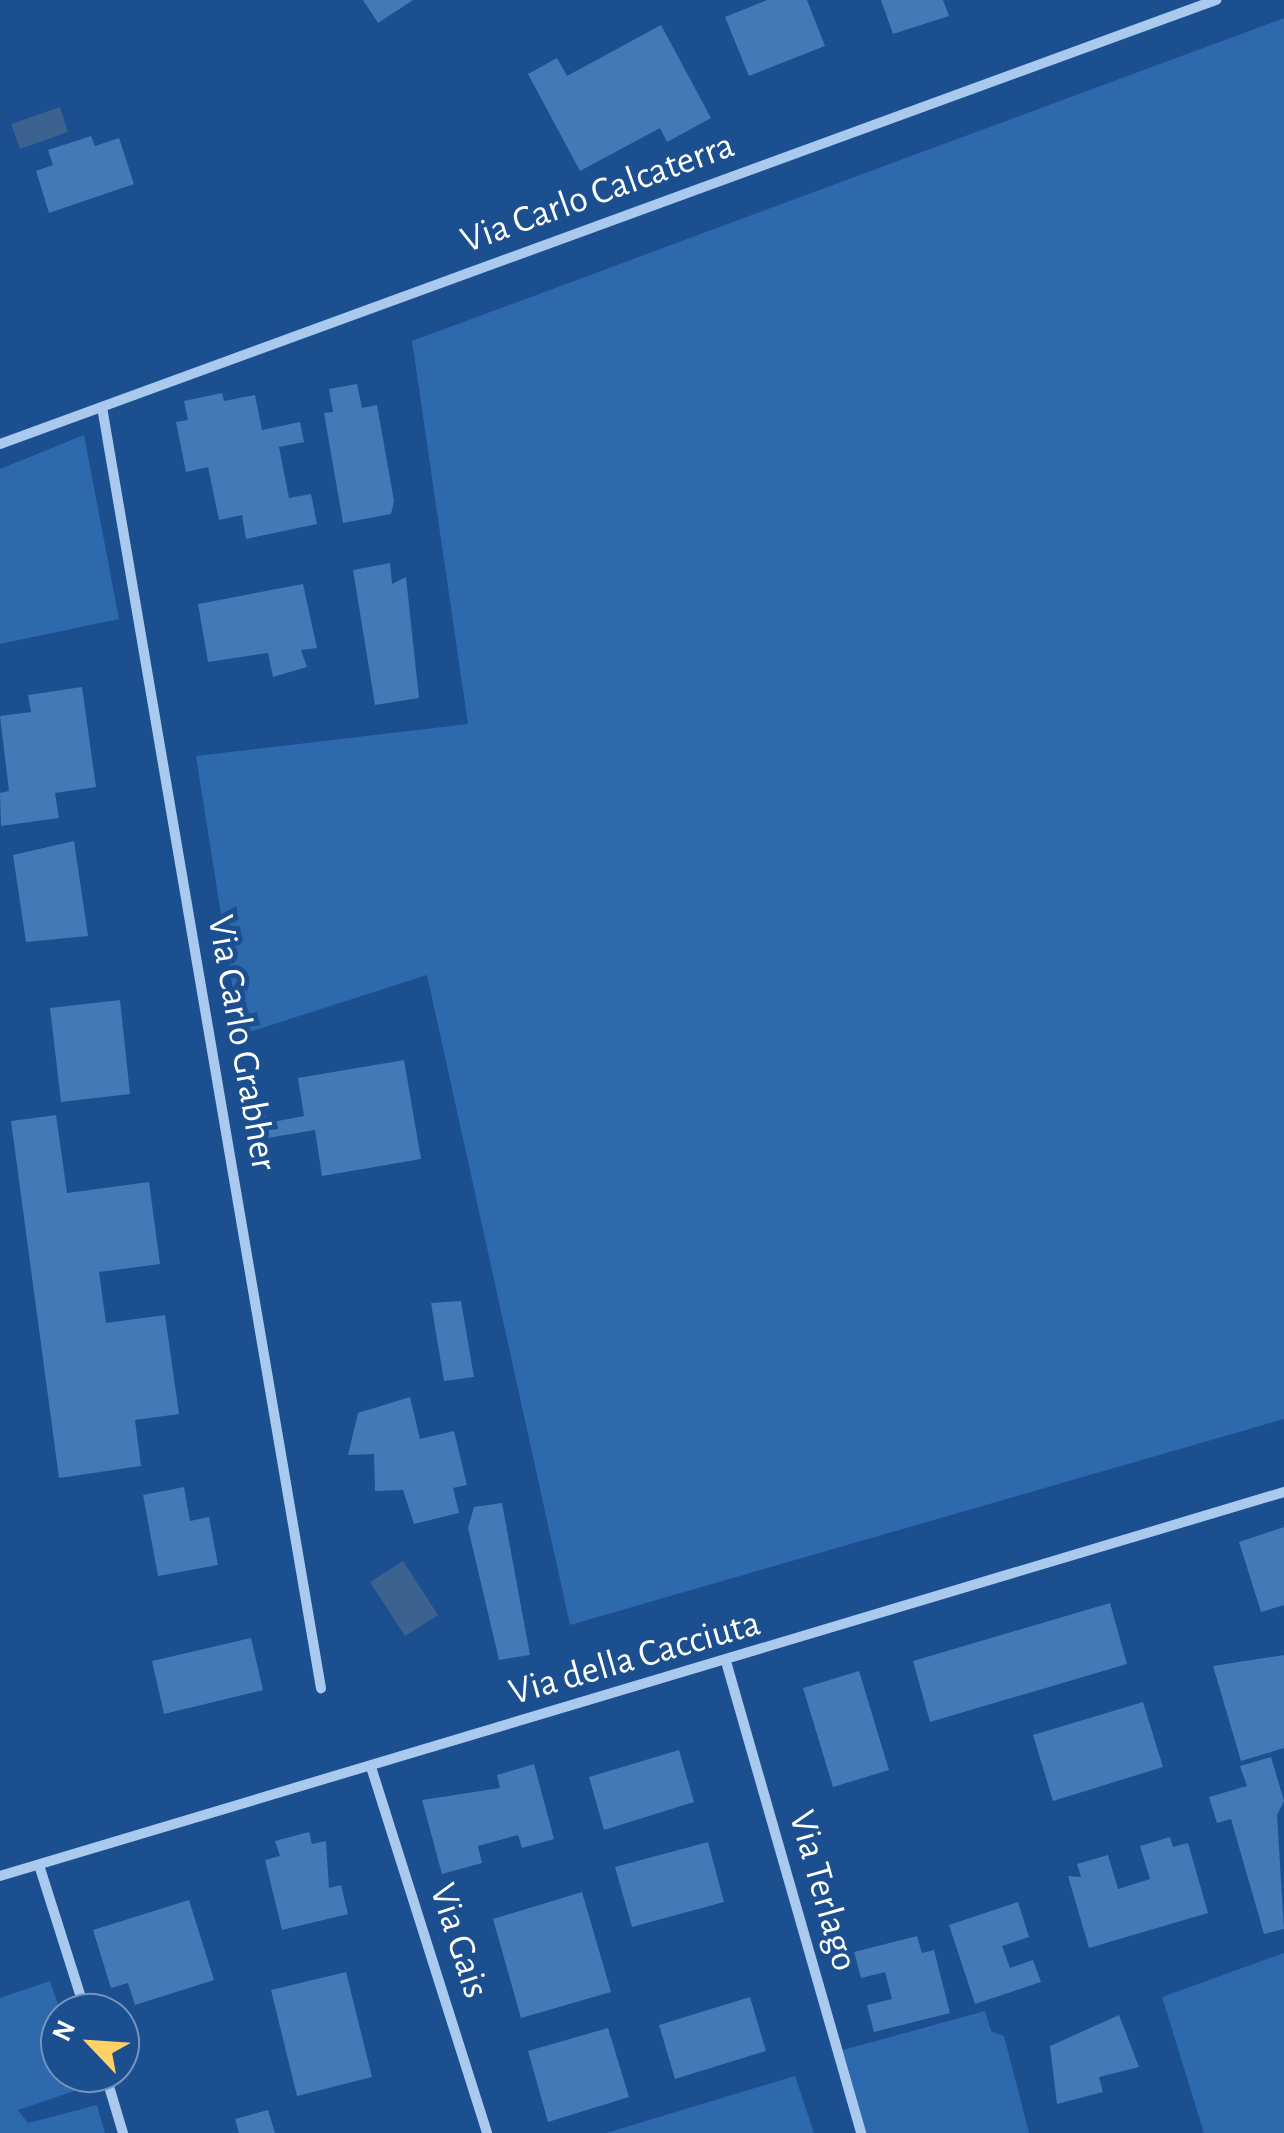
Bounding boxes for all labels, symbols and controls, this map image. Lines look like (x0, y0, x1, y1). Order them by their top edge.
street label: Via Carlo Calcaterra (455, 123, 741, 265)
street label: Via Carlo Grabher (196, 912, 286, 1174)
street label: Via della Cacciuta (504, 1601, 766, 1717)
street label: Via Terlago (777, 1806, 867, 1976)
street label: Via Gais (418, 1878, 498, 2004)
north arrow (40, 1993, 140, 2093)
text: N (48, 2016, 81, 2046)

